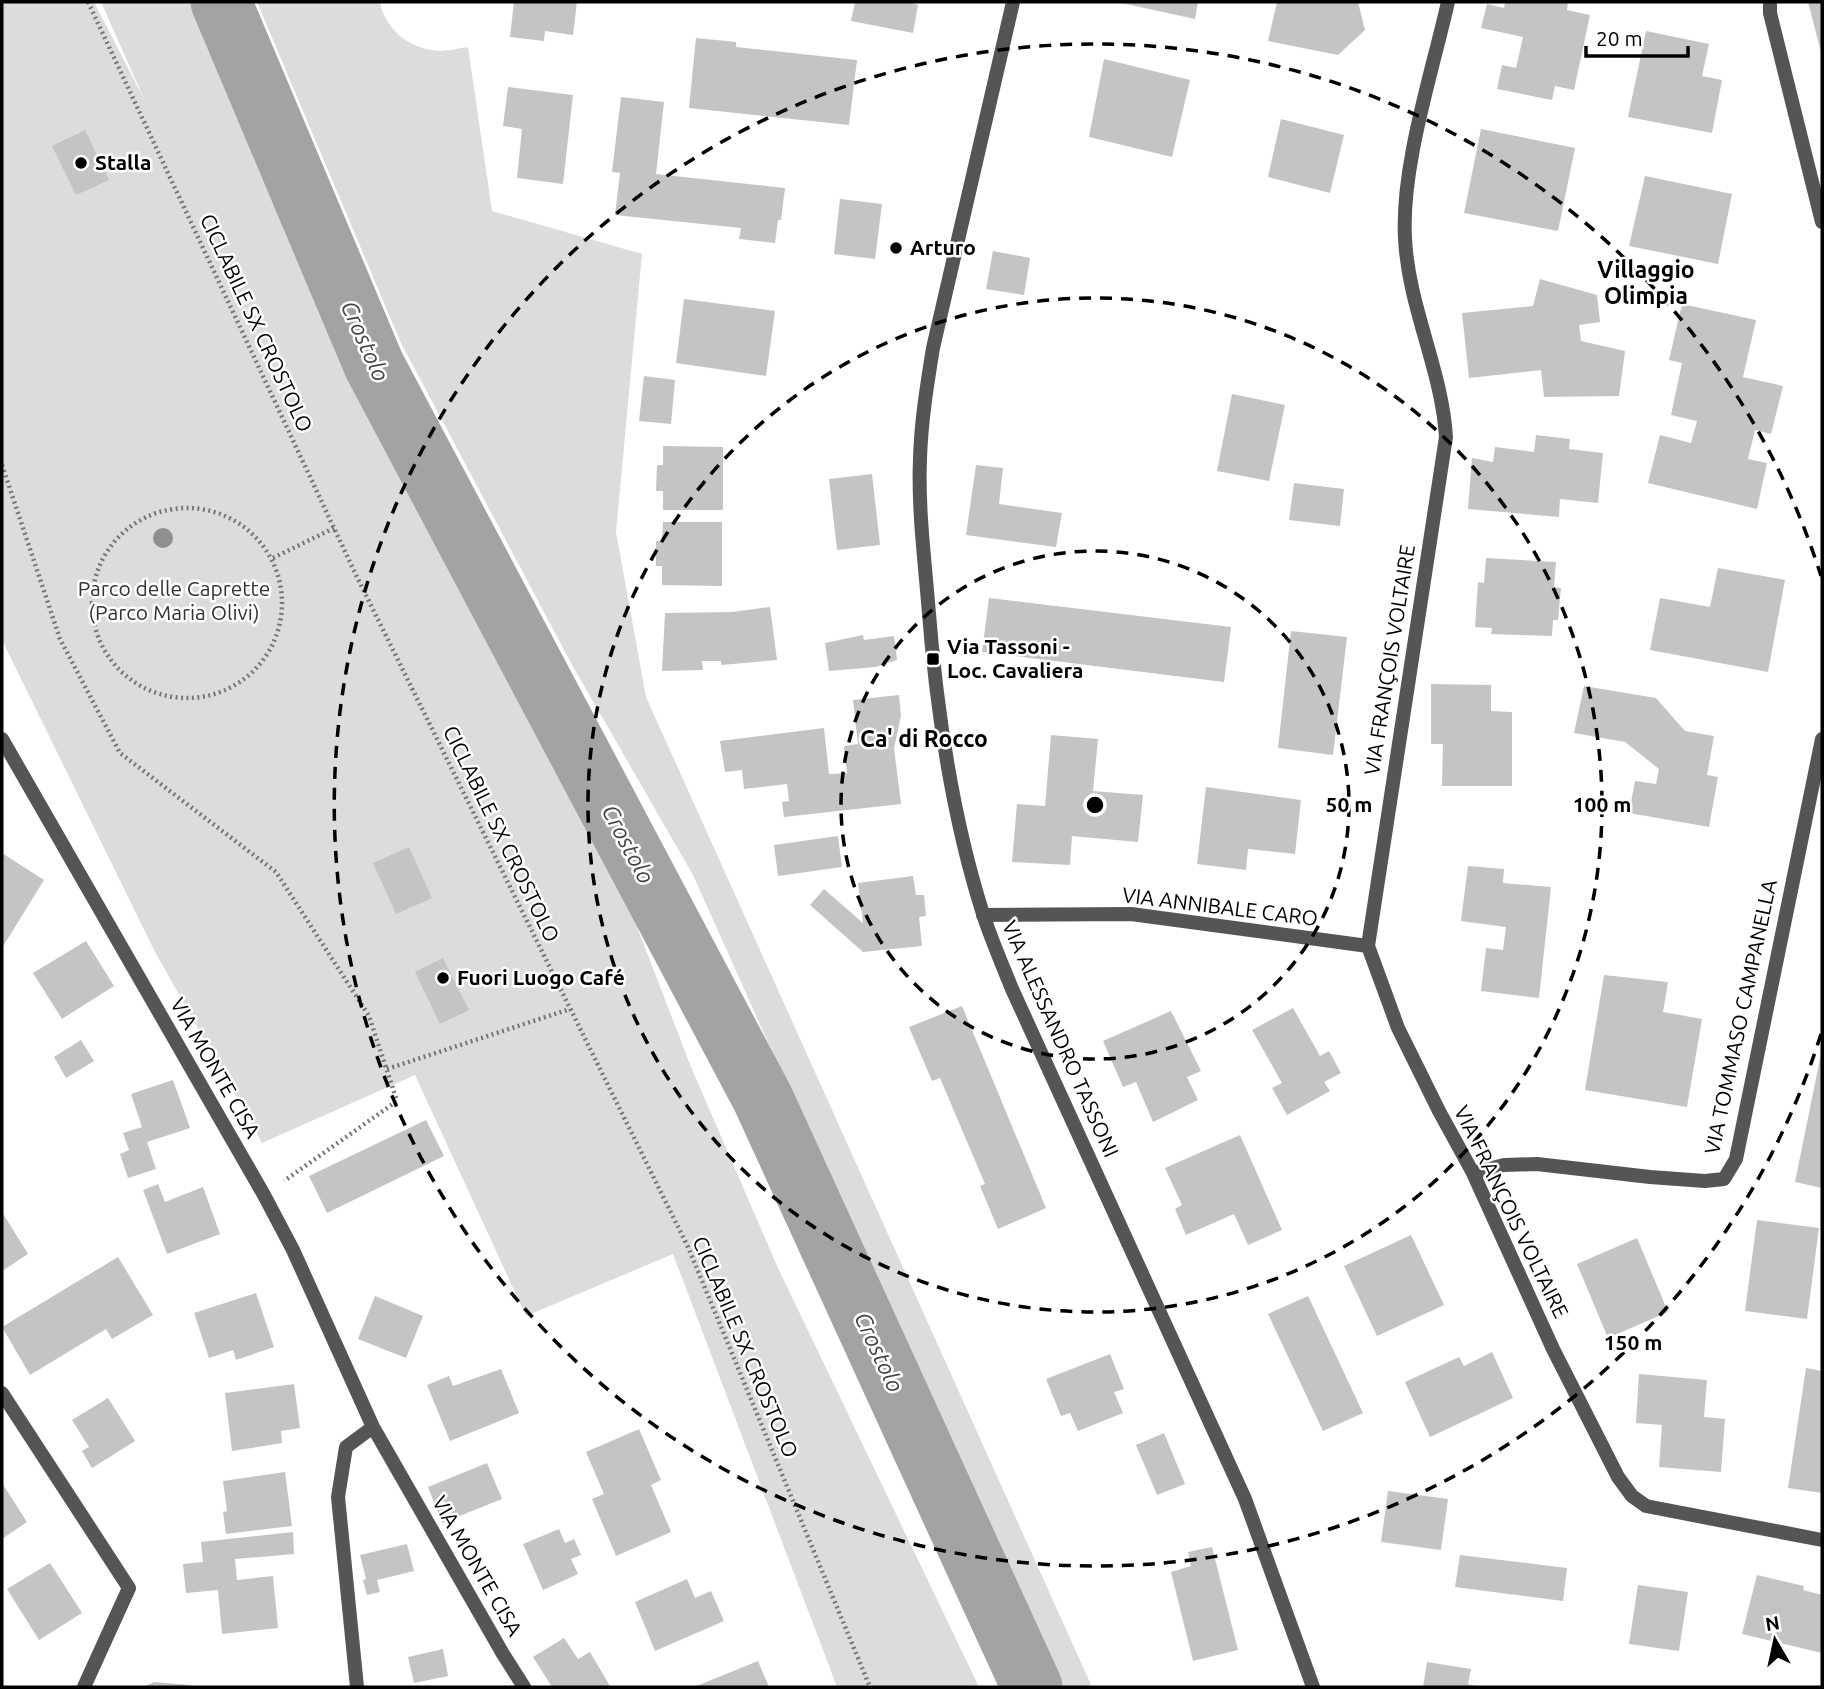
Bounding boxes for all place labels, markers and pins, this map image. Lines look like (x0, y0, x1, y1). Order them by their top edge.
place label: Stalla (95, 150, 151, 174)
marker: Stalla (73, 155, 89, 171)
place label: Arturo (910, 235, 976, 259)
marker: Arturo (888, 240, 904, 256)
place label: Via Tassoni - Loc. Cavaliera (947, 634, 1083, 682)
marker: Via Tassoni - Loc. Cavaliera (925, 651, 941, 667)
centre of rings (1083, 793, 1107, 817)
place label: Fuori Luogo Café (457, 965, 625, 989)
marker: Fuori Luogo Café (435, 970, 451, 986)

